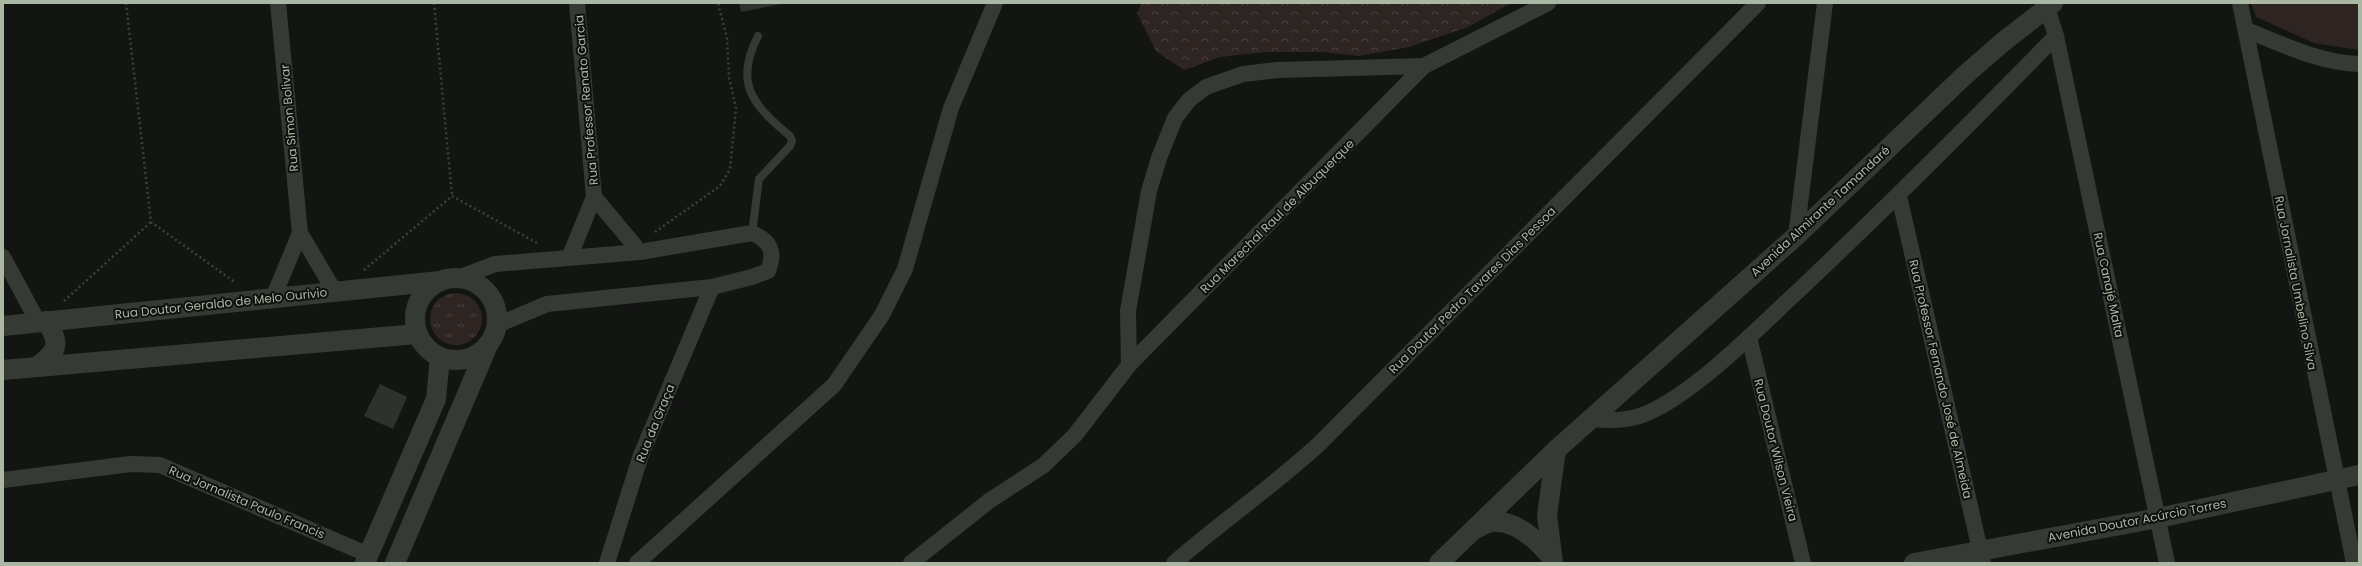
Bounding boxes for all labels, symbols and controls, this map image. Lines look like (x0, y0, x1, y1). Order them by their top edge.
street label: Rua Professor Renato Garcia (570, 14, 602, 186)
street label: Rua Simon Bolivar (276, 63, 302, 172)
street label: Rua Marechal Raul de Albuquerque (1196, 135, 1358, 297)
street label: Avenida Almirante Tamandaré (1747, 142, 1893, 280)
street label: Rua Jornalista Umbelino Silva (2271, 195, 2321, 371)
street label: Rua Doutor Pedro Tavares Dias Pessoa (1385, 203, 1559, 377)
street label: Rua Canajé Malta (2090, 231, 2128, 339)
street label: Rua Professor Fernando José de Almeida (1905, 258, 1977, 500)
street label: Rua Doutor Geraldo de Melo Ourivio (114, 283, 328, 323)
street label: Rua Doutor Wilson Vieira (1750, 377, 1802, 523)
street label: Rua da Graça (632, 381, 678, 465)
street label: Rua Jornalista Paulo Francis (166, 461, 328, 543)
street label: Avenida Doutor Acúrcio Torres (2046, 494, 2228, 546)

